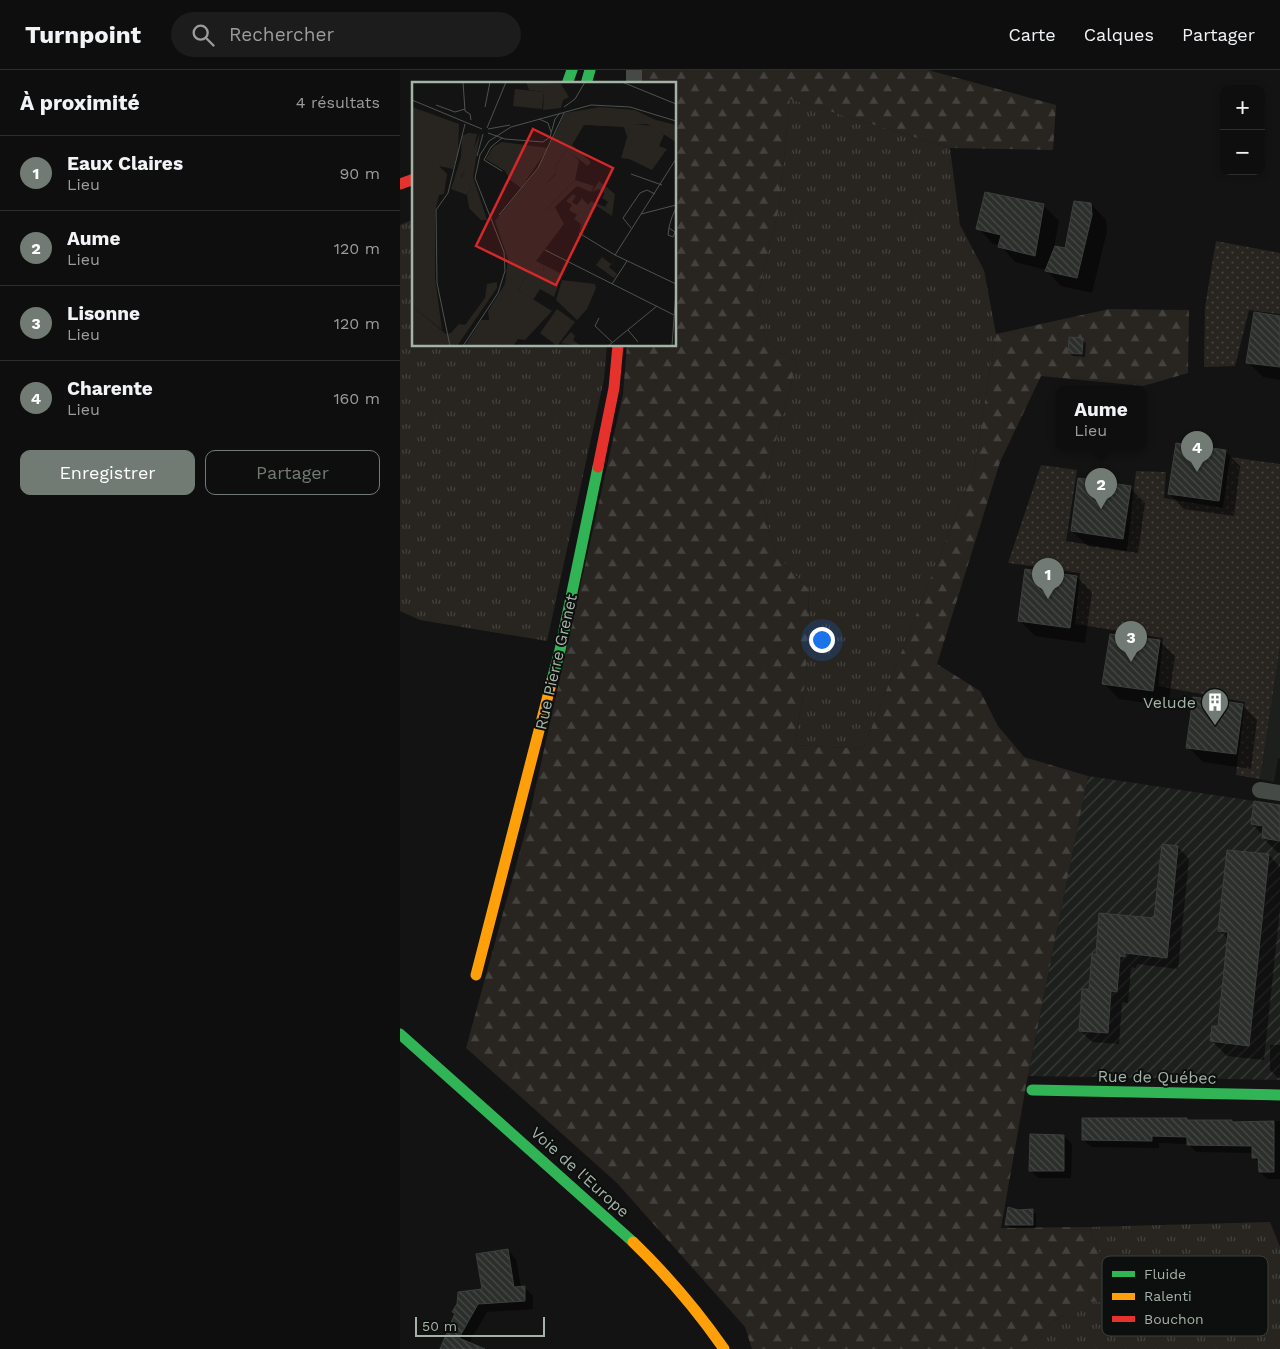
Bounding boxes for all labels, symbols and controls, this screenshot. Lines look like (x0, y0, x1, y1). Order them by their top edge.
search box (171, 12, 521, 57)
text: Turnpoint (25, 21, 141, 49)
icon: search (189, 21, 217, 49)
text: Rechercher (229, 23, 334, 46)
text: Carte (1008, 24, 1056, 45)
text: Calques (1084, 24, 1154, 45)
text: Partager (1182, 24, 1255, 45)
inset map (412, 82, 676, 346)
map controls (1220, 85, 1265, 175)
button: + (1220, 85, 1265, 130)
text: À proximité (20, 90, 140, 115)
text: 4 résultats (296, 93, 380, 112)
button: − (1220, 130, 1265, 175)
text: Eaux Claires (67, 152, 183, 175)
text: 1 (33, 164, 39, 183)
text: 90 m (339, 164, 380, 183)
text: Lieu (67, 175, 100, 194)
text: Aume (67, 227, 120, 250)
text: 2 (31, 239, 41, 258)
text: 120 m (334, 239, 380, 258)
text: Lieu (67, 250, 100, 269)
text: Lisonne (67, 302, 140, 325)
text: 3 (31, 314, 41, 333)
text: 120 m (334, 314, 380, 333)
text: Lieu (67, 325, 100, 344)
text: Charente (67, 377, 153, 400)
popup (1056, 386, 1146, 451)
text: 4 (31, 389, 41, 408)
text: 160 m (333, 389, 380, 408)
text: Aume (1074, 398, 1128, 421)
text: Lieu (67, 400, 100, 419)
text: Lieu (1074, 421, 1107, 440)
pin: 4 (1181, 431, 1213, 472)
button: Enregistrer (20, 450, 195, 495)
button: Partager (205, 450, 380, 495)
pin: 2 (1085, 468, 1117, 509)
pin: 1 (1032, 558, 1064, 599)
street label: Rue Pierre Grenet (531, 592, 581, 732)
pin: 3 (1115, 621, 1147, 662)
your location (809, 627, 835, 653)
building icon: Velude (1200, 687, 1230, 726)
place label: Velude (1143, 693, 1196, 712)
street label: Rue de Québec (1097, 1066, 1217, 1088)
street label: Voie de l'Europe (527, 1123, 633, 1221)
legend (1102, 1256, 1268, 1336)
text: Fluide (1144, 1266, 1186, 1282)
text: Ralenti (1144, 1288, 1192, 1304)
text: Bouchon (1144, 1311, 1204, 1327)
scale bar (415, 1314, 545, 1337)
text: 50 m (422, 1318, 457, 1334)

